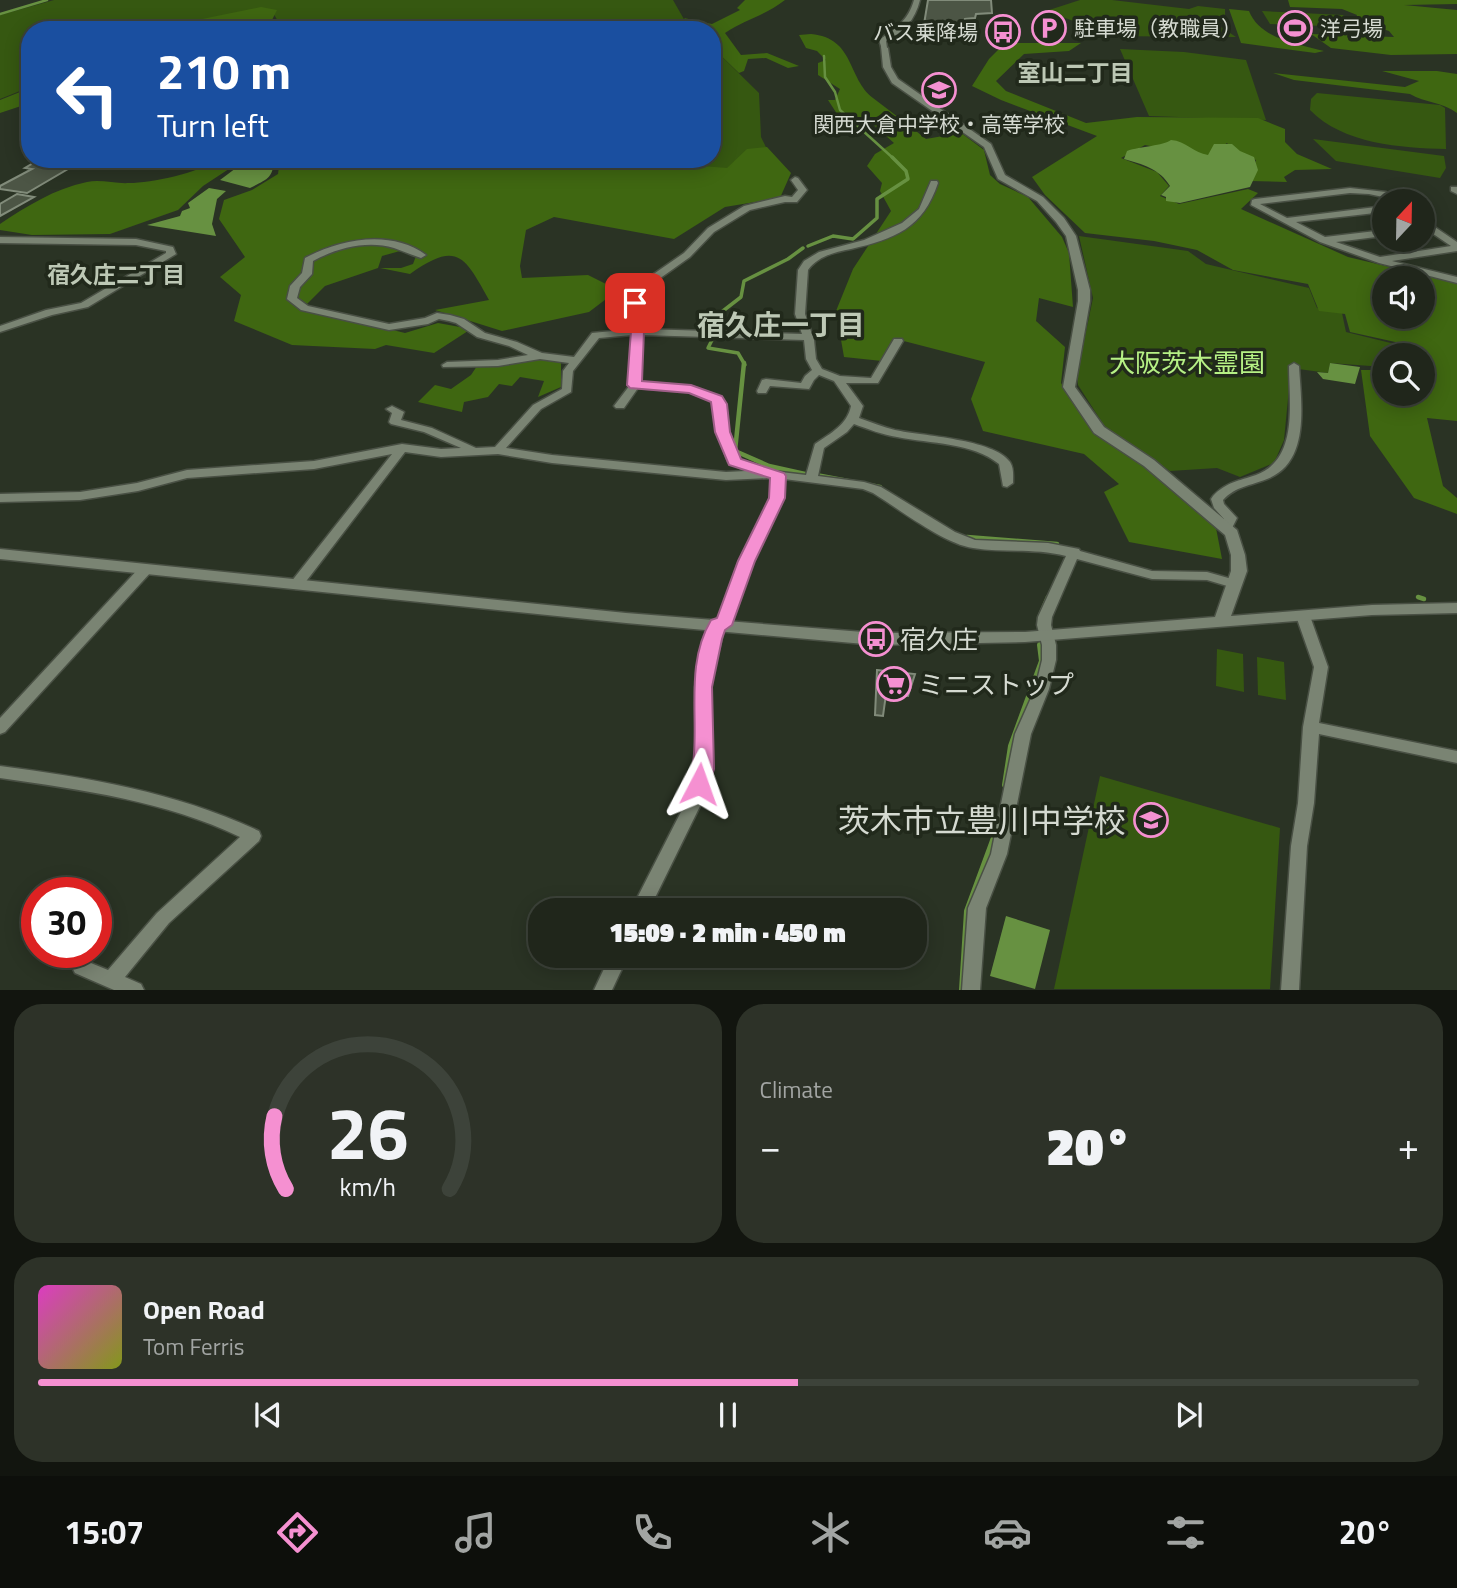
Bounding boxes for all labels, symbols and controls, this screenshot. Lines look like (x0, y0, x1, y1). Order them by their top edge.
parking icon: 駐車場（教職員） (1030, 9, 1068, 47)
sports icon: 洋弓場 (1276, 9, 1314, 47)
place label: 駐車場（教職員） (1074, 12, 1242, 44)
place label: 洋弓場 (1320, 12, 1383, 44)
bus stop icon: バス乗降場 (984, 13, 1022, 51)
place label: バス乗降場 (873, 16, 978, 48)
text: 210 m (157, 33, 291, 108)
icon: left (42, 49, 133, 140)
district label: 室山二丁目 (1018, 55, 1133, 90)
school or university icon: 関西大倉中学校・高等学校 (920, 71, 958, 109)
text: Turn left (157, 101, 269, 149)
place label: 関西大倉中学校・高等学校 (813, 108, 1065, 140)
north arrow (1372, 189, 1435, 252)
map controls (1372, 189, 1435, 406)
district label: 宿久庄二丁目 (47, 257, 185, 292)
button: sound (1372, 266, 1435, 329)
pin (605, 273, 665, 333)
icon: arrive (616, 284, 654, 322)
district label: 宿久庄一丁目 (697, 303, 865, 346)
park label: 大阪茨木霊園 (1109, 343, 1265, 382)
button: search (1372, 343, 1435, 406)
bus stop icon: 宿久庄 (857, 620, 895, 658)
place label: 宿久庄 (900, 620, 978, 659)
supermarket icon: ミニストップ (875, 665, 913, 703)
place label: ミニストップ (918, 665, 1074, 704)
position arrow (662, 747, 736, 821)
place label: 茨木市立豊川中学校 (838, 796, 1126, 844)
school or university icon: 茨木市立豊川中学校 (1132, 801, 1170, 839)
speed limit sign: 30 (21, 877, 112, 968)
text: 15:09 · 2 min · 450 m (609, 913, 846, 952)
text: Climate (760, 1072, 833, 1107)
text: 26 (327, 1078, 409, 1188)
text: 20° (1046, 1106, 1132, 1185)
text: − (760, 1117, 781, 1175)
text: + (1398, 1117, 1419, 1175)
text: km/h (339, 1168, 396, 1206)
text: Open Road (143, 1290, 265, 1329)
text: Tom Ferris (143, 1329, 244, 1364)
icon: previous (249, 1396, 287, 1434)
icon: pause (709, 1396, 747, 1434)
icon: next (1170, 1396, 1208, 1434)
text: 15:07 (64, 1508, 144, 1556)
icon: directions (273, 1508, 322, 1557)
icon: music (451, 1508, 500, 1557)
icon: phone (628, 1508, 677, 1557)
icon: climate (806, 1508, 855, 1557)
icon: car (983, 1508, 1032, 1557)
icon: filters (1161, 1508, 1210, 1557)
text: 20° (1339, 1508, 1393, 1556)

